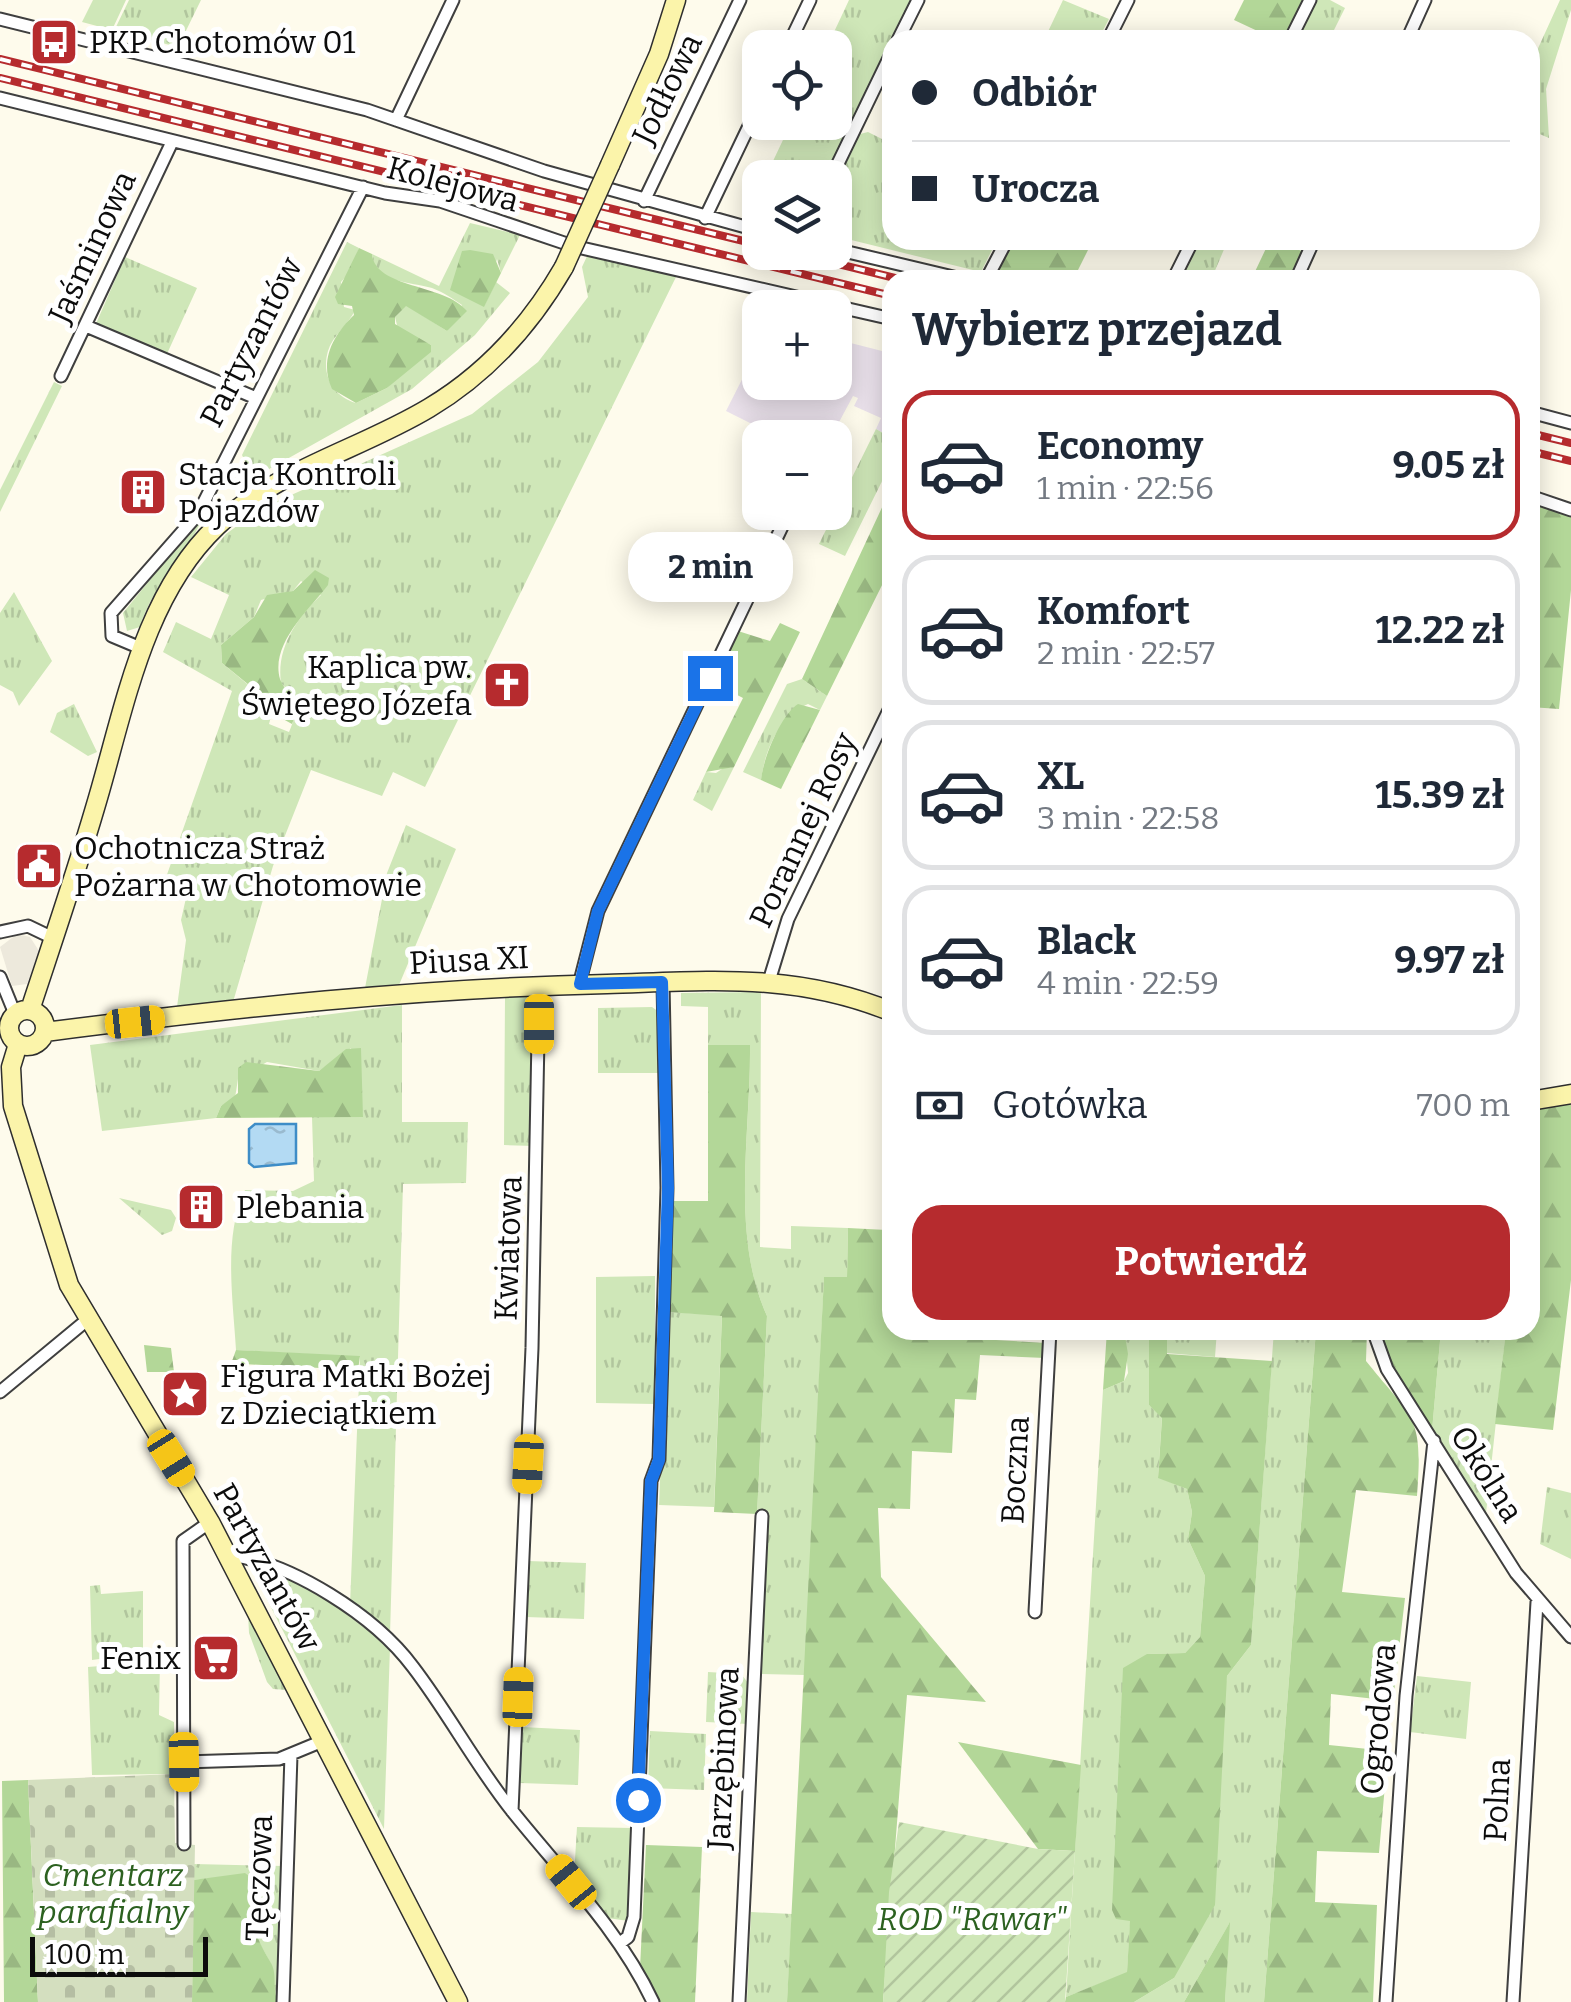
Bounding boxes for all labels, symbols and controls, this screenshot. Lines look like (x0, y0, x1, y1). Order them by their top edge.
bus stop icon: PKP Chotomów 01 (28, 16, 80, 68)
place label: PKP Chotomów 01 (89, 23, 356, 61)
street label: Jodłowa (624, 27, 710, 151)
map controls (742, 30, 852, 530)
button: locate (742, 30, 852, 140)
text: Odbiór (972, 70, 1097, 116)
street label: Kolejowa (383, 148, 523, 220)
button: layers (742, 160, 852, 270)
street label: Jaśminowa (40, 165, 144, 330)
text: Urocza (972, 166, 1099, 212)
street label: Partyzantów (192, 250, 310, 433)
button: + (742, 290, 852, 400)
text: Wybierz przejazd (912, 303, 1282, 357)
button: − (742, 420, 852, 530)
icon: car (917, 420, 1007, 510)
text: Economy (1037, 423, 1203, 469)
text: 9.05 zł (1392, 442, 1505, 488)
place label: Stacja Kontroli Pojazdów (178, 455, 396, 530)
building icon: Stacja Kontroli Pojazdów (117, 466, 169, 518)
text: 1 min · 22:56 (1037, 469, 1214, 507)
callout: 2 min (628, 533, 792, 603)
text: 2 min (668, 548, 753, 586)
icon: car (917, 585, 1007, 675)
text: Komfort (1037, 588, 1190, 634)
text: 12.22 zł (1375, 607, 1505, 653)
text: 2 min · 22:57 (1037, 634, 1215, 672)
place label: Kaplica pw. Świętego Józefa (241, 648, 472, 723)
route end (688, 656, 733, 701)
church icon: Kaplica pw. Świętego Józefa (481, 659, 533, 711)
street label: Porannej Rosy (741, 726, 865, 933)
icon: car (917, 750, 1007, 840)
text: XL (1037, 753, 1084, 799)
text: 15.39 zł (1375, 772, 1505, 818)
text: 3 min · 22:58 (1037, 799, 1219, 837)
place label: Ochotnicza Straż Pożarna w Chotomowie (74, 829, 422, 904)
public building icon: Ochotnicza Straż Pożarna w Chotomowie (13, 840, 65, 892)
icon: car (917, 915, 1007, 1005)
text: Black (1037, 918, 1136, 964)
text: 9.97 zł (1394, 937, 1505, 983)
street label: Piusa XI (408, 938, 530, 982)
text: 4 min · 22:59 (1037, 964, 1219, 1002)
car (524, 994, 554, 1054)
car (104, 1004, 166, 1040)
icon: cash (912, 1078, 967, 1133)
text: Gotówka (992, 1082, 1147, 1128)
text: 700 m (1417, 1086, 1510, 1124)
street label: Kwiatowa (486, 1175, 530, 1321)
building icon: Plebania (175, 1181, 227, 1233)
place label: Plebania (236, 1188, 364, 1226)
button: Potwierdź (912, 1205, 1510, 1320)
place label: Figura Matki Bożej z Dzieciątkiem (220, 1357, 492, 1432)
place icon: Figura Matki Bożej z Dzieciątkiem (159, 1368, 211, 1420)
street label: Boczna (993, 1415, 1037, 1525)
street label: Okólna (1443, 1419, 1531, 1529)
car (142, 1425, 200, 1491)
car (511, 1433, 545, 1495)
street label: Partyzantów (205, 1477, 329, 1658)
supermarket icon: Fenix (190, 1632, 242, 1684)
place label: Fenix (100, 1639, 181, 1677)
street label: Ogrodowa (1352, 1642, 1404, 1796)
car (502, 1666, 534, 1728)
street label: Jarzębinowa (699, 1666, 747, 1851)
car (168, 1732, 200, 1792)
street label: Polna (1476, 1757, 1518, 1843)
route start (616, 1778, 661, 1823)
street label: Tęczowa (238, 1814, 280, 1942)
car (540, 1849, 602, 1915)
park label: Cmentarz parafialny (36, 1856, 190, 1931)
park label: ROD "Rawar" (877, 1900, 1068, 1938)
scale bar (30, 1932, 208, 1976)
text: 100 m (45, 1938, 125, 1971)

